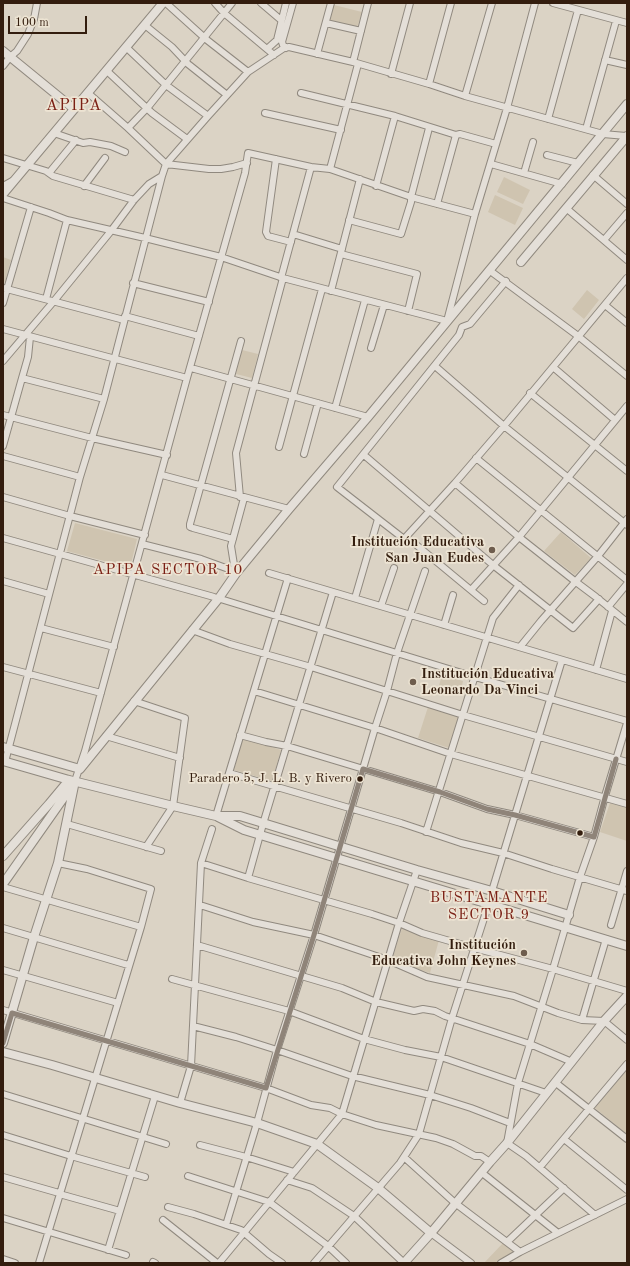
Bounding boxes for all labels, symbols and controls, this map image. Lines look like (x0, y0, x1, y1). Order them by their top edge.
scale bar (10, 8, 89, 34)
text: 100 m (15, 17, 49, 29)
district label: APIPA (46, 96, 102, 116)
place label: Institución Educativa San Juan Eudes (351, 534, 484, 566)
marker: Institución Educativa San Juan Eudes (487, 545, 497, 555)
district label: APIPA SECTOR 10 (93, 561, 243, 579)
place label: Institución Educativa Leonardo Da Vinci (421, 666, 554, 698)
marker: Institución Educativa Leonardo Da Vinci (408, 677, 418, 687)
place label: Paradero 5, J. L. B. y Rivero (189, 771, 352, 787)
marker: Paradero 5, J. L. B. y Rivero (355, 774, 365, 784)
unlabelled marker (575, 828, 585, 838)
district label: BUSTAMANTE SECTOR 9 (430, 889, 548, 924)
place label: Institución Educativa John Keynes (371, 937, 516, 970)
marker: Institución Educativa John Keynes (519, 948, 529, 958)

